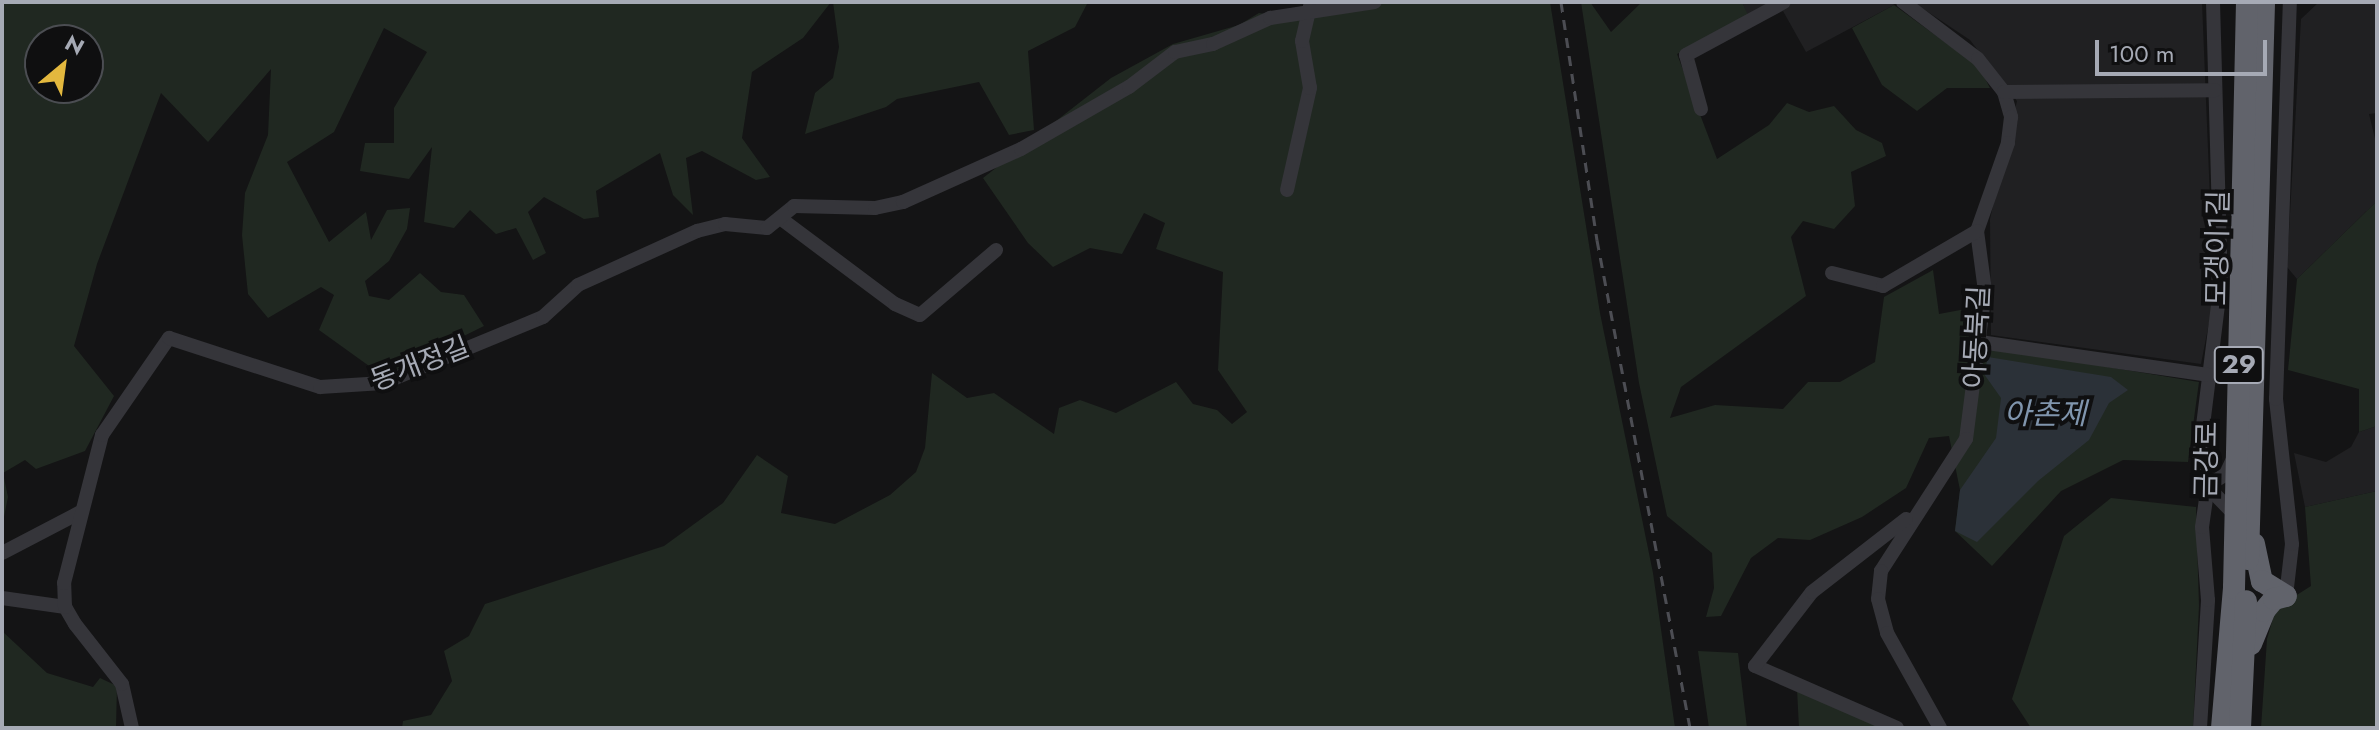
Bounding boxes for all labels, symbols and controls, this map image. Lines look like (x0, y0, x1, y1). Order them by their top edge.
north arrow (24, 24, 104, 104)
scale bar (2099, 24, 2271, 74)
text: N (59, 27, 90, 63)
text: 100 m (2109, 36, 2175, 71)
street label: 모갱이1길 (2200, 190, 2236, 306)
street label: 아동북길 (1958, 285, 1996, 389)
street label: 동개정길 (366, 330, 474, 398)
road number: 29 (2213, 343, 2265, 387)
water label: 아촌제 (2004, 396, 2086, 432)
street label: 금강로 (2190, 421, 2224, 499)

